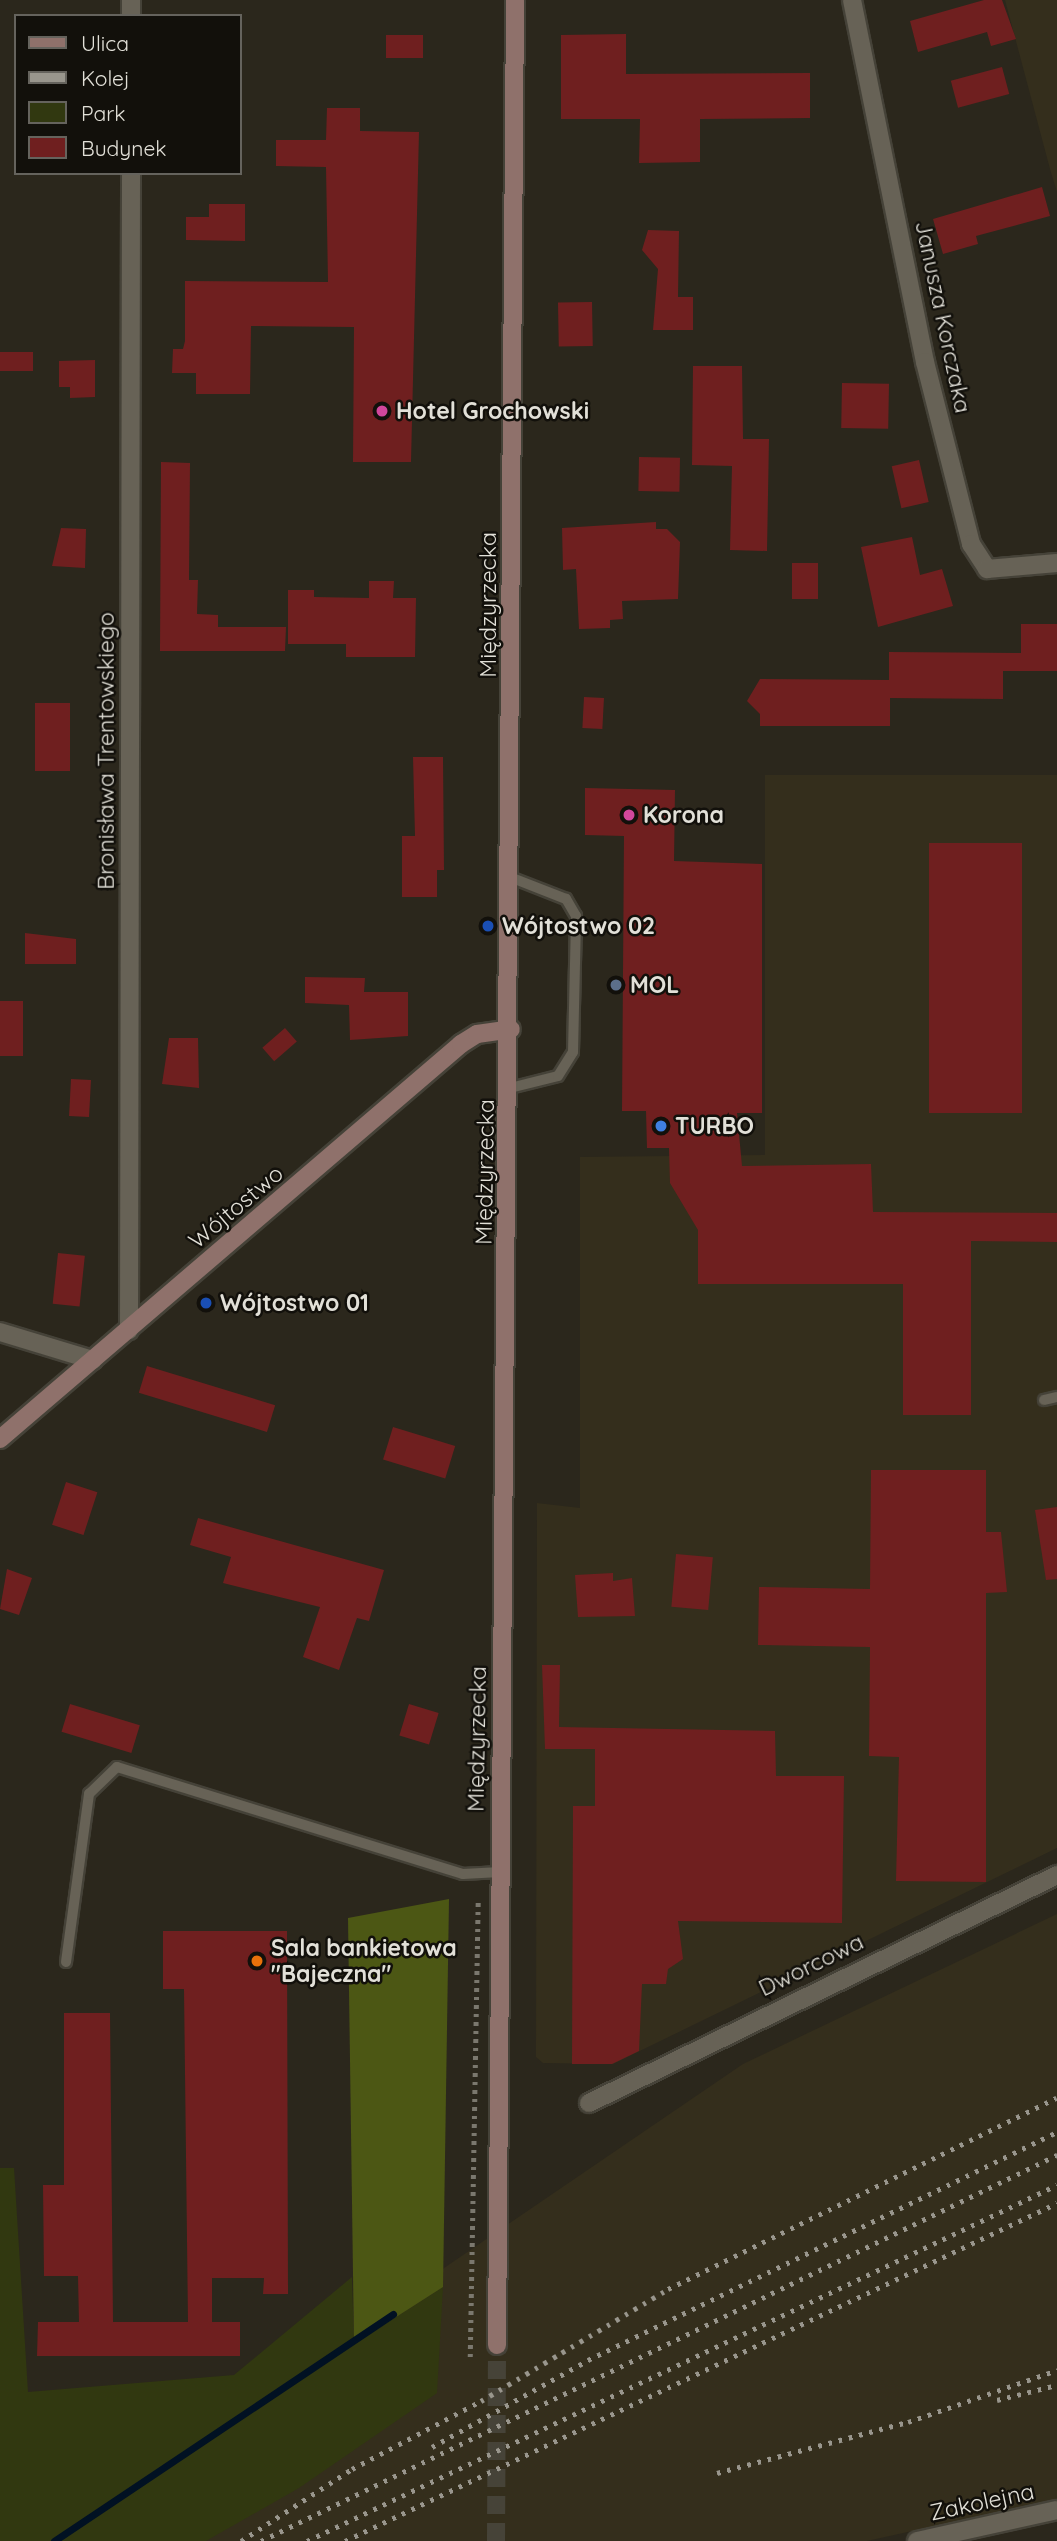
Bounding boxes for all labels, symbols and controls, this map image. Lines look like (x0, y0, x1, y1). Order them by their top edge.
legend (14, 14, 242, 175)
text: Ulica (81, 30, 129, 56)
text: Kolej (81, 65, 130, 91)
text: Park (81, 100, 125, 126)
text: Budynek (81, 135, 167, 161)
street label: Janusza Korczaka (909, 218, 977, 416)
place label: Hotel Grochowski (396, 397, 589, 425)
marker: Hotel Grochowski (374, 403, 390, 419)
street label: Międzyrzecka (474, 532, 502, 678)
street label: Bronisława Trentowskiego (92, 612, 120, 890)
place label: Korona (643, 801, 724, 829)
marker: Korona (621, 807, 637, 823)
place label: Wójtostwo 02 (502, 912, 655, 940)
marker: Wójtostwo 02 (480, 918, 496, 934)
place label: MOL (630, 971, 679, 999)
marker: MOL (608, 977, 624, 993)
street label: Międzyrzecka (470, 1099, 500, 1245)
place label: TURBO (675, 1112, 754, 1140)
marker: TURBO (653, 1118, 669, 1134)
street label: Wójtostwo (183, 1160, 289, 1254)
place label: Wójtostwo 01 (220, 1289, 369, 1317)
marker: Wójtostwo 01 (198, 1295, 214, 1311)
street label: Międzyrzecka (462, 1666, 492, 1812)
street label: Dworcowa (754, 1928, 868, 2002)
place label: Sala bankietowa "Bajeczna" (271, 1934, 457, 1988)
marker: Sala bankietowa "Bajeczna" (249, 1953, 265, 1969)
street label: Zakolejna (927, 2477, 1037, 2527)

